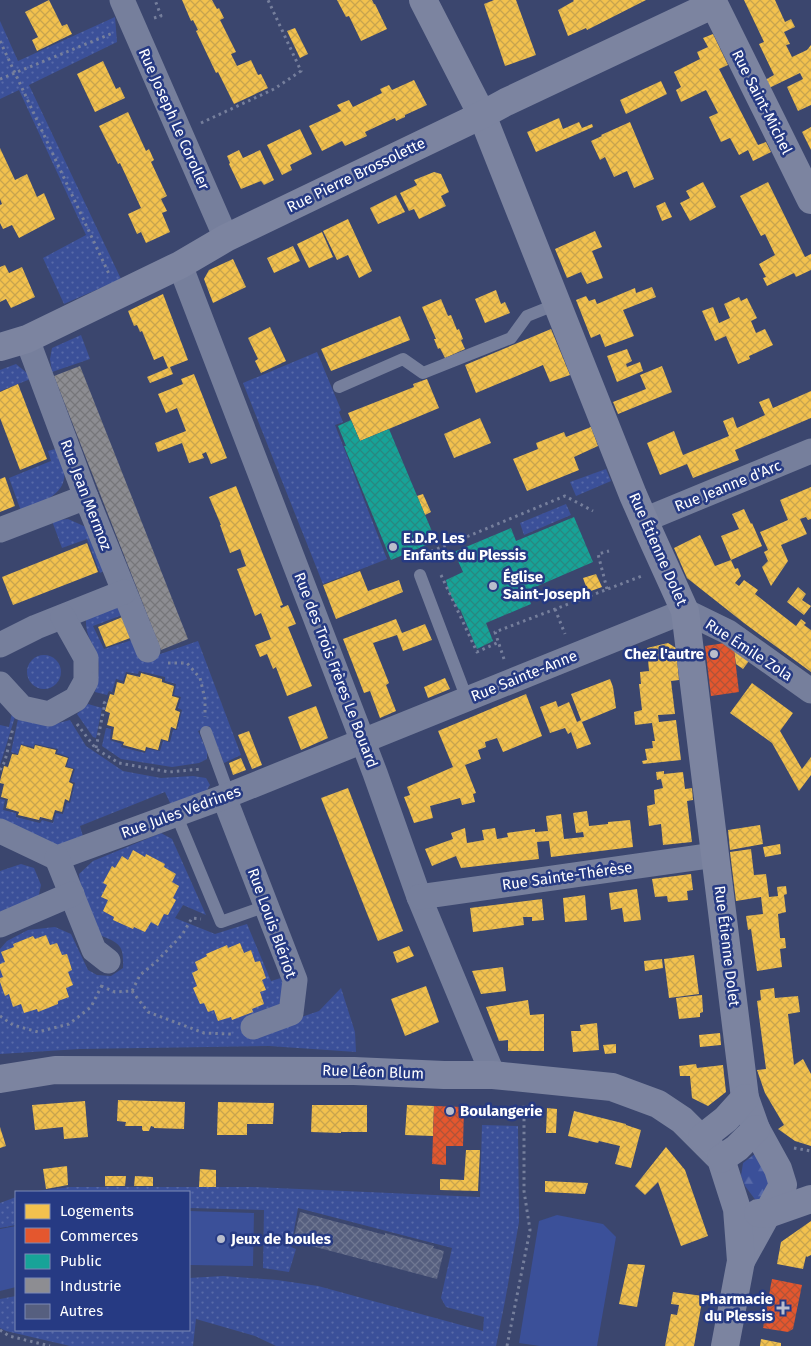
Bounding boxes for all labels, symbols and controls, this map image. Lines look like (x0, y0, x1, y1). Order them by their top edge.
street label: Rue Joseph Le Coroller (135, 45, 213, 193)
street label: Rue Saint-Michel (728, 47, 796, 158)
street label: Rue Pierre Brossolette (284, 134, 428, 216)
street label: Rue Jean Mermoz (57, 437, 116, 553)
street label: Rue Jeanne d'Arc (672, 456, 784, 516)
street label: Rue Étienne Dolet (625, 490, 691, 609)
place label: E.D.P. Les Enfants du Plessis (403, 529, 526, 564)
marker: E.D.P. Les Enfants du Plessis (387, 541, 399, 553)
place label: Église Saint-Joseph (503, 568, 590, 603)
street label: Rue des Trois Frères Le Bouard (290, 570, 382, 770)
marker: Église Saint-Joseph (487, 580, 499, 592)
street label: Rue Émile Zola (702, 615, 796, 685)
place label: Chez l'autre (624, 645, 704, 663)
street label: Rue Sainte-Anne (468, 647, 580, 705)
marker: Chez l'autre (708, 648, 720, 660)
street label: Rue Jules Védrines (119, 782, 243, 842)
street label: Rue Sainte-Thérèse (501, 858, 633, 894)
street label: Rue Louis Blériot (244, 866, 300, 981)
street label: Rue Étienne Dolet (711, 885, 743, 1008)
street label: Rue Léon Blum (322, 1061, 424, 1083)
place label: Boulangerie (460, 1102, 543, 1120)
marker: Boulangerie (444, 1105, 456, 1117)
legend (15, 1191, 190, 1331)
text: Logements (60, 1202, 134, 1220)
text: Commerces (60, 1227, 138, 1245)
place label: Jeux de boules (230, 1230, 331, 1248)
marker: Jeux de boules (215, 1233, 227, 1245)
text: Public (60, 1252, 102, 1270)
text: Industrie (60, 1277, 122, 1295)
place label: Pharmacie du Plessis (701, 1290, 773, 1325)
text: Autres (60, 1302, 103, 1320)
marker: Pharmacie du Plessis (777, 1302, 789, 1314)

